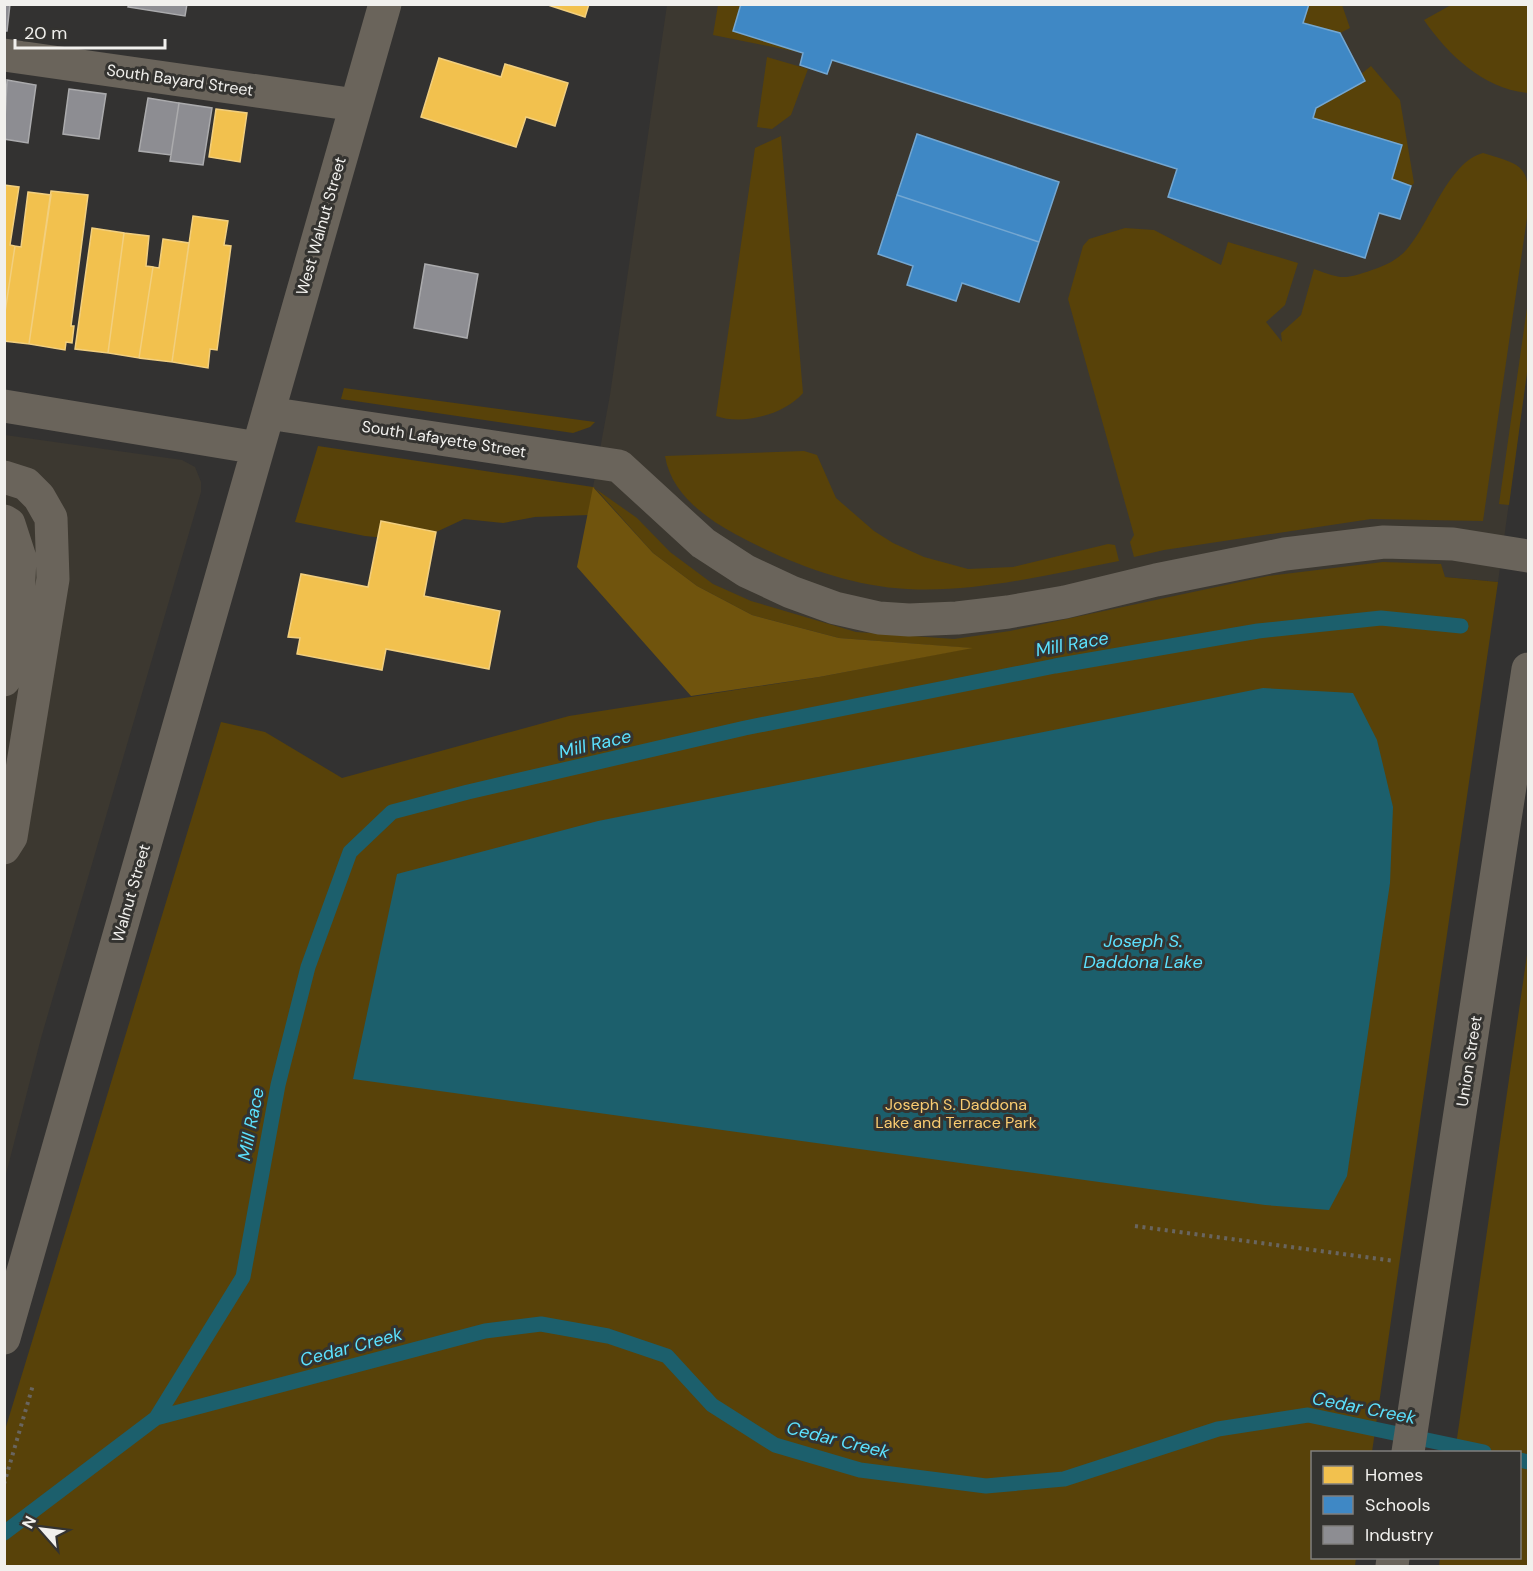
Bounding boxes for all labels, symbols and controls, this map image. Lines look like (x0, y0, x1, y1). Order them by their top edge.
scale bar (15, 12, 165, 50)
text: 20 m (24, 21, 67, 45)
street label: South Bayard Street (105, 59, 255, 101)
street label: West Walnut Street (291, 154, 351, 298)
street label: South Lafayette Street (360, 416, 528, 462)
water label: Mill Race (1034, 626, 1110, 662)
water label: Mill Race (556, 724, 634, 764)
street label: Walnut Street (107, 841, 155, 945)
water label: Joseph S. Daddona Lake (1083, 929, 1203, 974)
street label: Union Street (1451, 1014, 1487, 1108)
water label: Mill Race (232, 1085, 270, 1163)
park label: Joseph S. Daddona Lake and Terrace Park (875, 1094, 1037, 1133)
water label: Cedar Creek (297, 1322, 406, 1372)
water label: Cedar Creek (1310, 1386, 1419, 1430)
water label: Cedar Creek (784, 1416, 893, 1465)
legend (1311, 1451, 1521, 1559)
text: Homes (1365, 1463, 1423, 1487)
text: Schools (1365, 1493, 1430, 1517)
north arrow (12, 1499, 72, 1559)
text: N (17, 1512, 41, 1532)
text: Industry (1365, 1523, 1434, 1547)

